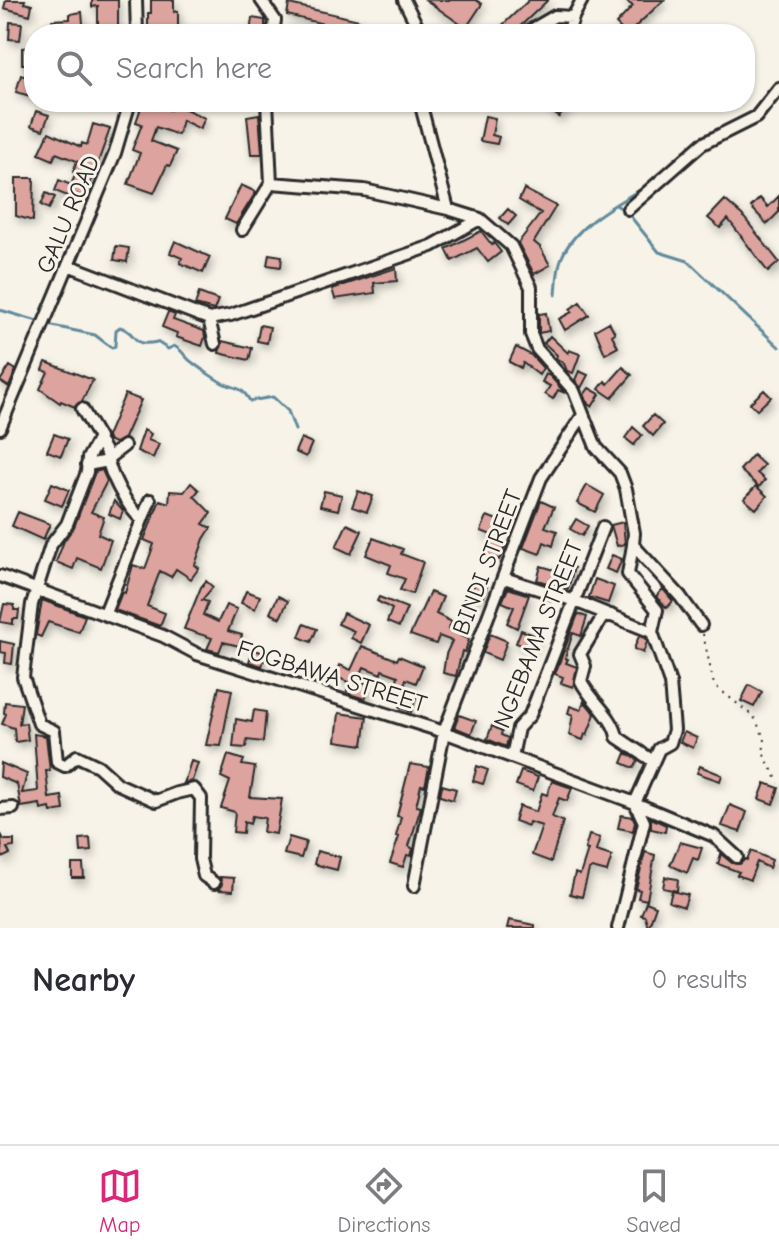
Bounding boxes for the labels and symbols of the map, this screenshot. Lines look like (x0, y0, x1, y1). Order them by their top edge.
street label: GALU ROAD (31, 151, 105, 277)
street label: BINDI STREET (446, 485, 528, 639)
street label: NGEBAMA STREET (488, 536, 589, 732)
street label: FOGBAWA STREET (234, 634, 431, 718)

